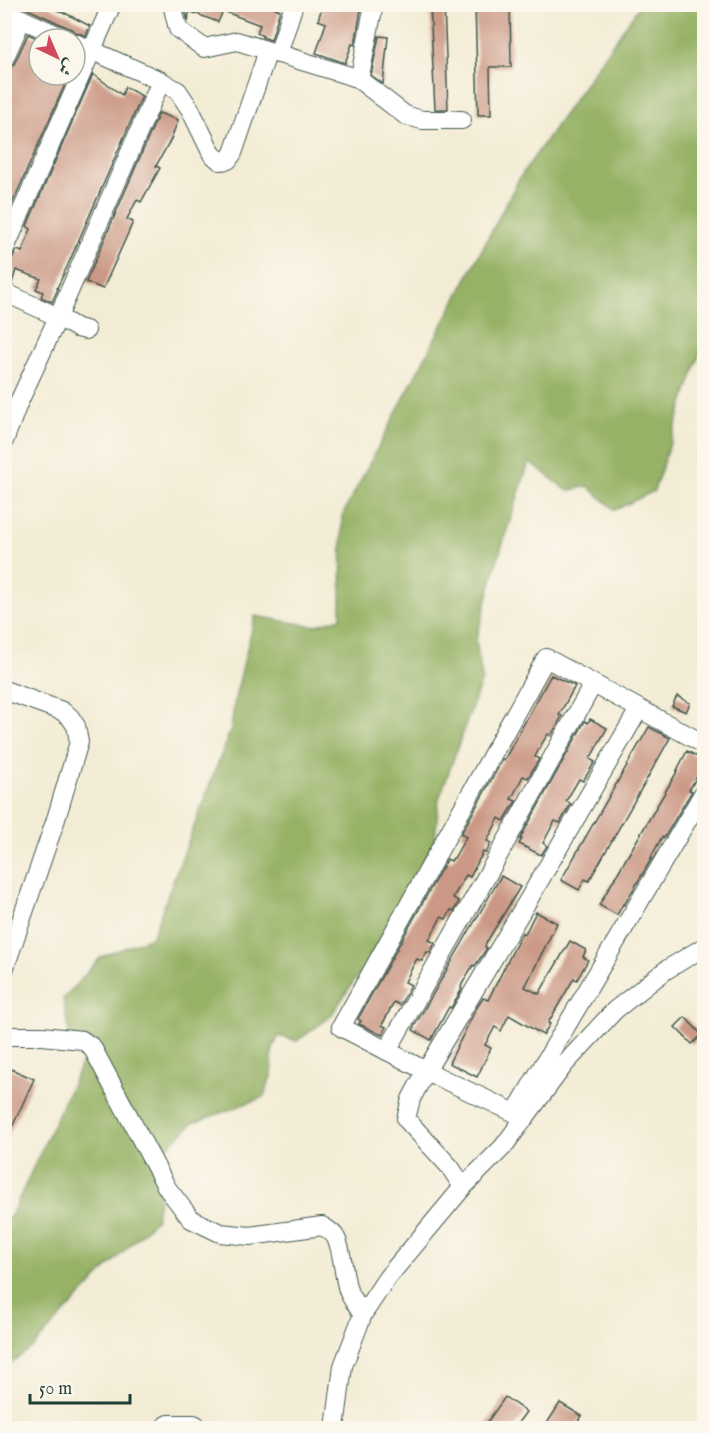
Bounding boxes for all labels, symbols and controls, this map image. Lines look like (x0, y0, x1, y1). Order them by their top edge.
north arrow (27, 27, 87, 87)
text: ش (53, 54, 79, 79)
scale bar (30, 1367, 130, 1405)
text: 50 m (39, 1378, 72, 1401)

